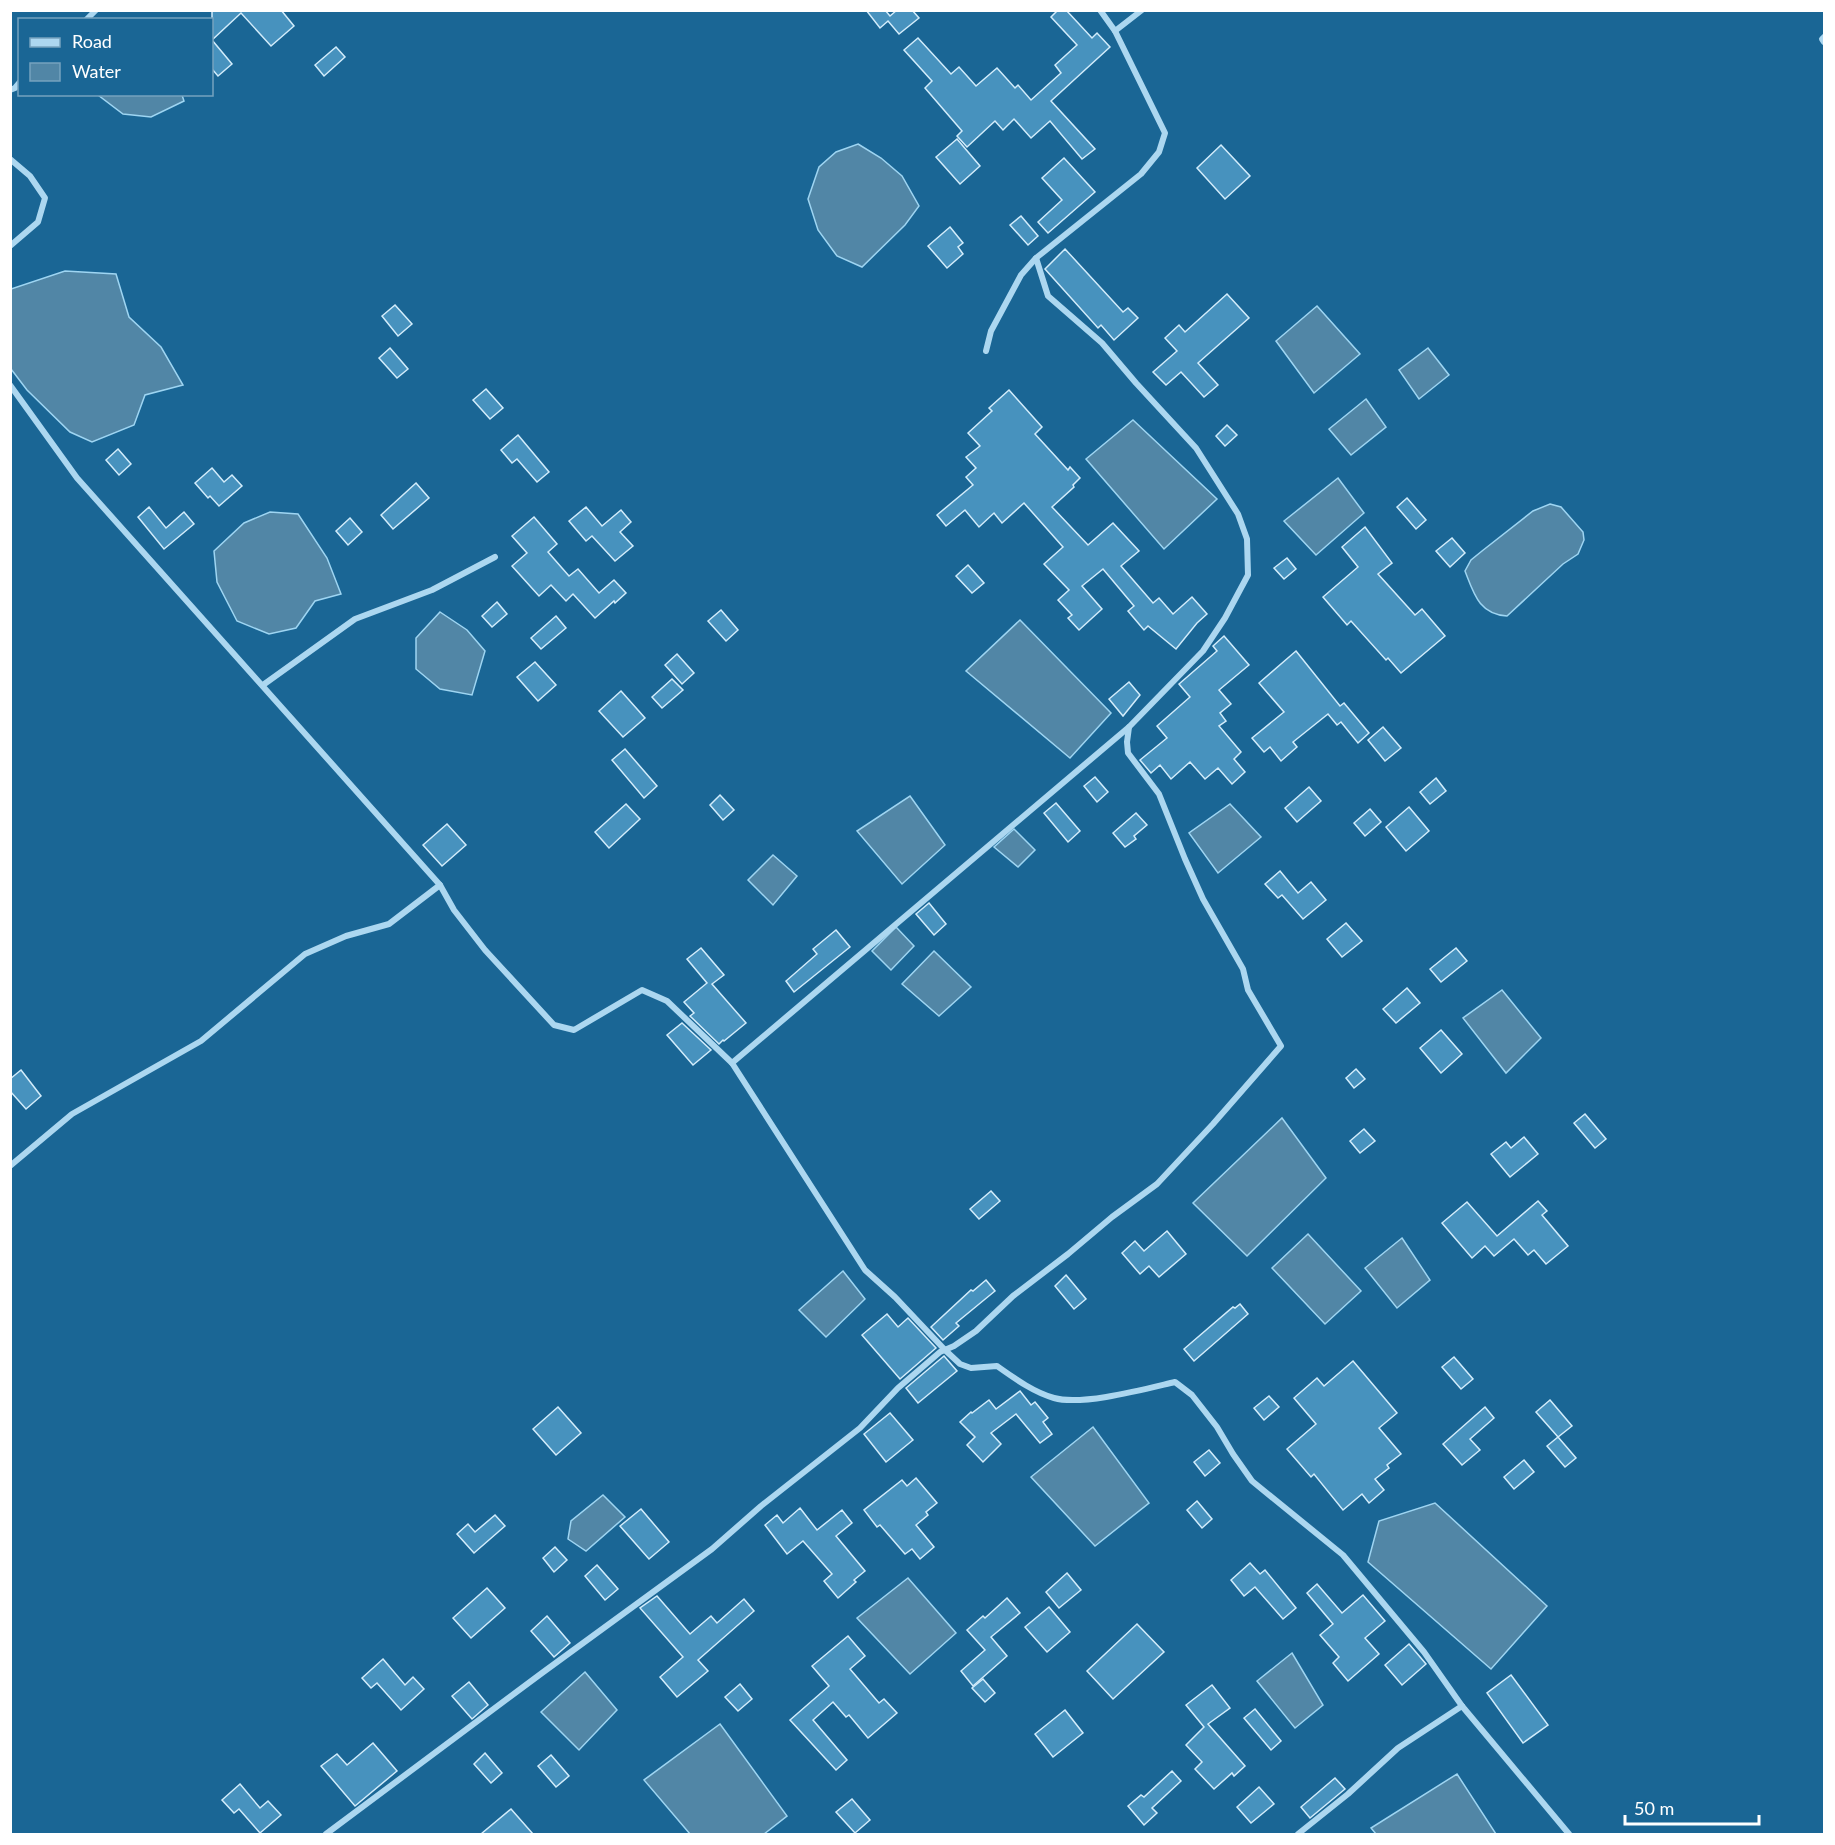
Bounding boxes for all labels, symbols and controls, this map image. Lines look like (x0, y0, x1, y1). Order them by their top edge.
legend (18, 18, 213, 96)
text: Road (72, 30, 112, 52)
text: Water (72, 60, 121, 82)
scale bar (1625, 1788, 1758, 1826)
text: 50 m (1634, 1797, 1674, 1819)

